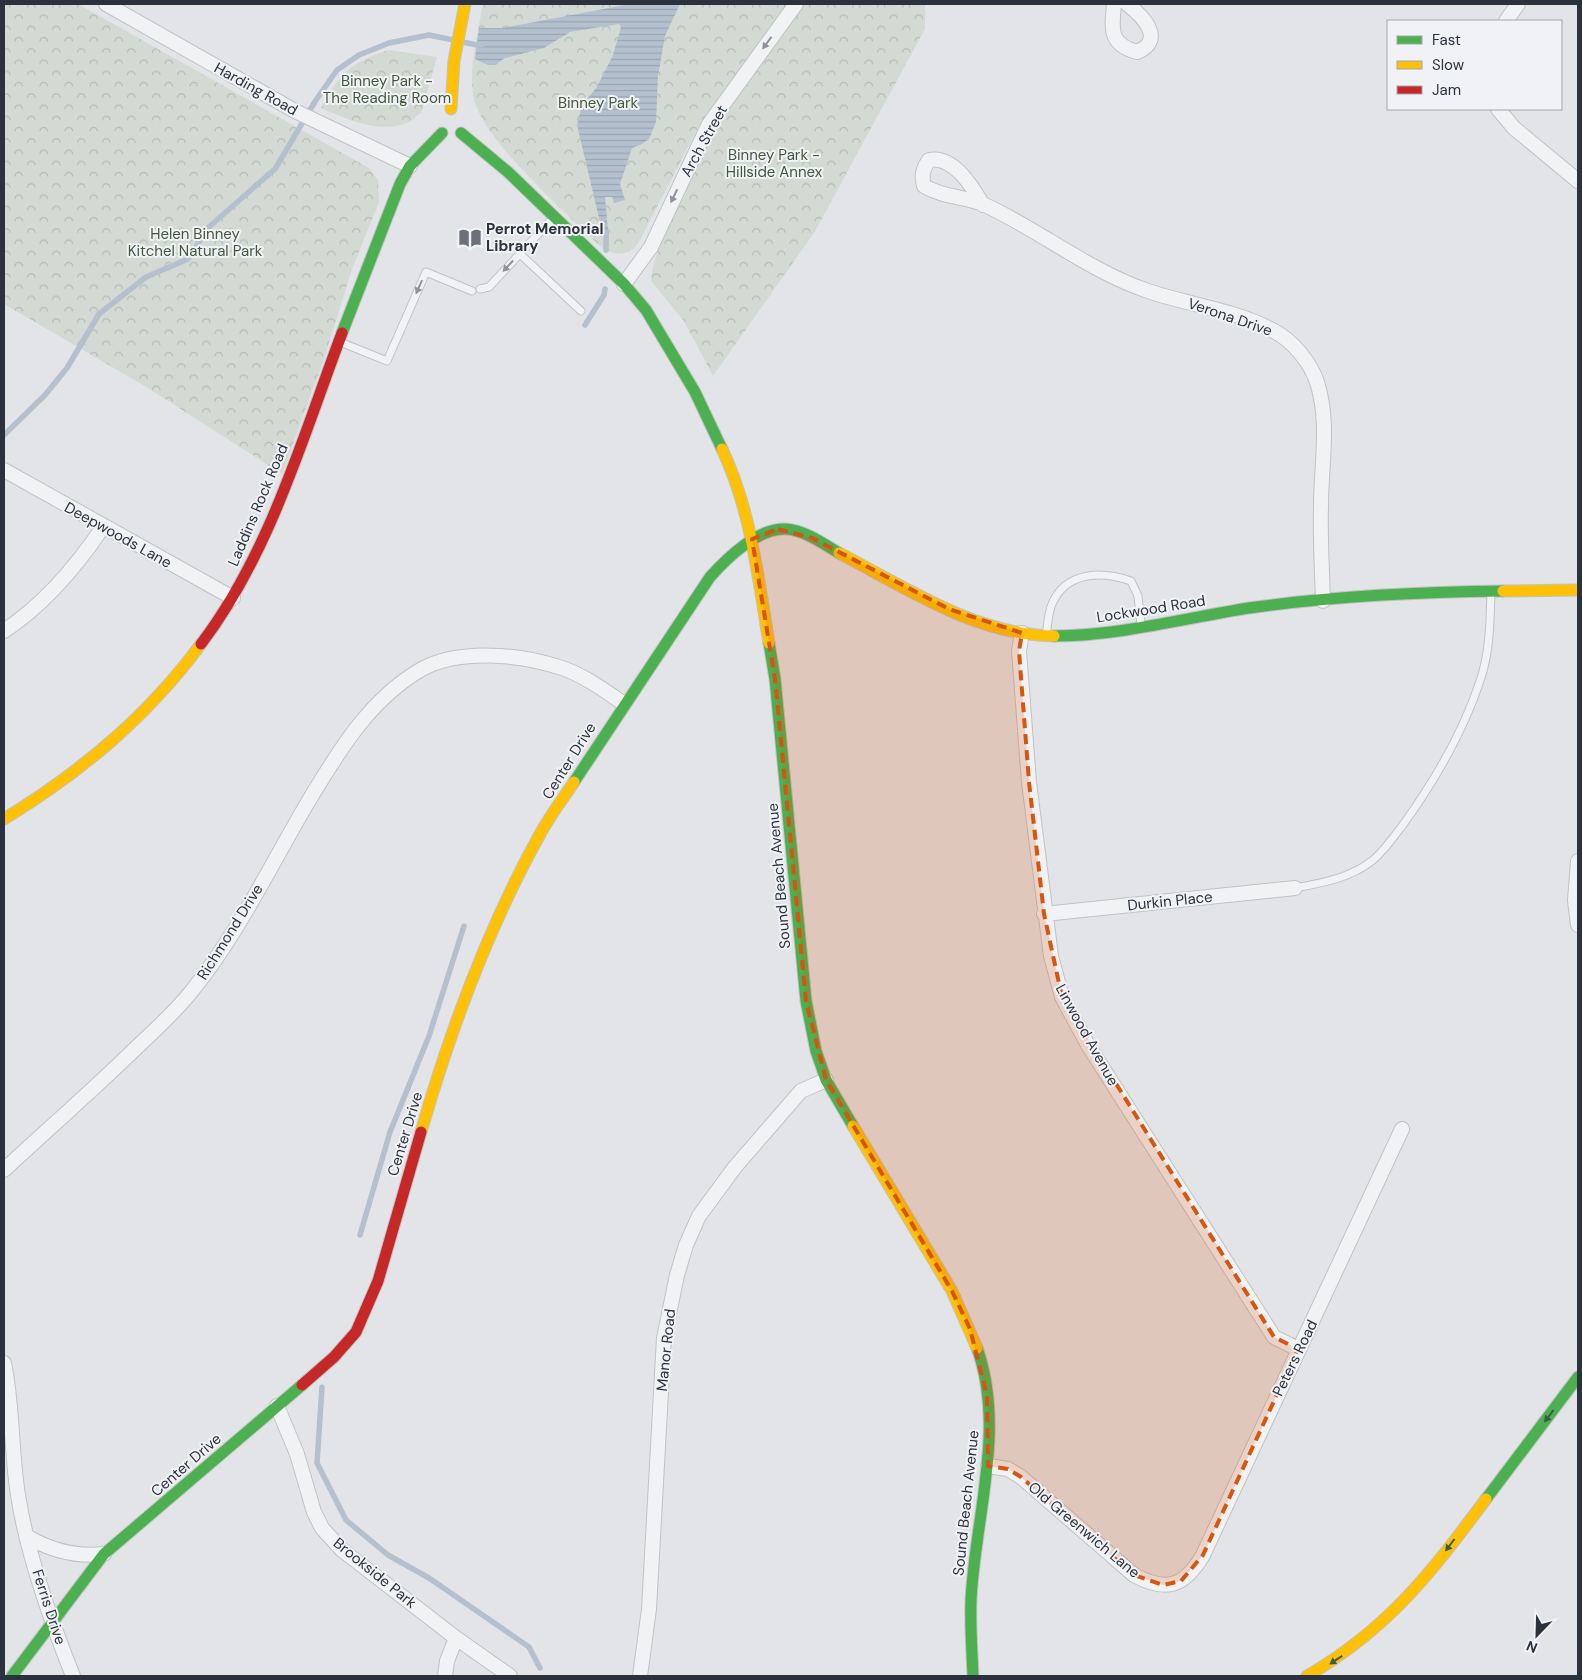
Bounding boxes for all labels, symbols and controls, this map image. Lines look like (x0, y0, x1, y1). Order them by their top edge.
legend (1387, 20, 1562, 110)
text: Fast (1432, 30, 1461, 50)
one-way arrow (762, 36, 772, 50)
text: Slow (1432, 55, 1465, 75)
street label: Harding Road (211, 58, 301, 120)
park label: Binney Park - The Reading Room (323, 71, 451, 108)
text: Jam (1432, 80, 1461, 100)
park label: Binney Park (558, 93, 638, 113)
street label: Arch Street (676, 102, 732, 180)
park label: Binney Park - Hillside Annex (726, 145, 823, 182)
one-way arrow (670, 189, 678, 204)
place label: Perrot Memorial Library (486, 219, 604, 256)
park label: Helen Binney Kitchel Natural Park (128, 224, 263, 261)
library icon: Perrot Memorial Library (457, 225, 483, 251)
one-way arrow (502, 259, 514, 271)
one-way arrow (414, 280, 422, 294)
street label: Verona Drive (1185, 293, 1275, 341)
street label: Laddins Rock Road (223, 441, 293, 569)
street label: Deepwoods Lane (61, 497, 175, 573)
street label: Lockwood Road (1095, 591, 1207, 627)
street label: Center Drive (537, 719, 601, 803)
street label: Sound Beach Avenue (763, 802, 795, 950)
street label: Richmond Drive (193, 880, 267, 984)
street label: Durkin Place (1126, 887, 1214, 915)
street label: Linwood Avenue (1051, 981, 1123, 1089)
street label: Center Drive (383, 1089, 427, 1179)
street label: Manor Road (652, 1308, 680, 1392)
street label: Peters Road (1268, 1316, 1322, 1400)
one-way arrow (1543, 1409, 1554, 1422)
street label: Center Drive (147, 1429, 225, 1501)
street label: Sound Beach Avenue (948, 1429, 984, 1577)
street label: Old Greenwich Lane (1024, 1477, 1144, 1583)
street label: Brookside Park (329, 1533, 421, 1613)
one-way arrow (1445, 1538, 1455, 1552)
street label: Ferris Drive (27, 1567, 71, 1647)
north arrow (1512, 1610, 1562, 1660)
text: N (1524, 1637, 1540, 1657)
one-way arrow (1330, 1655, 1343, 1664)

